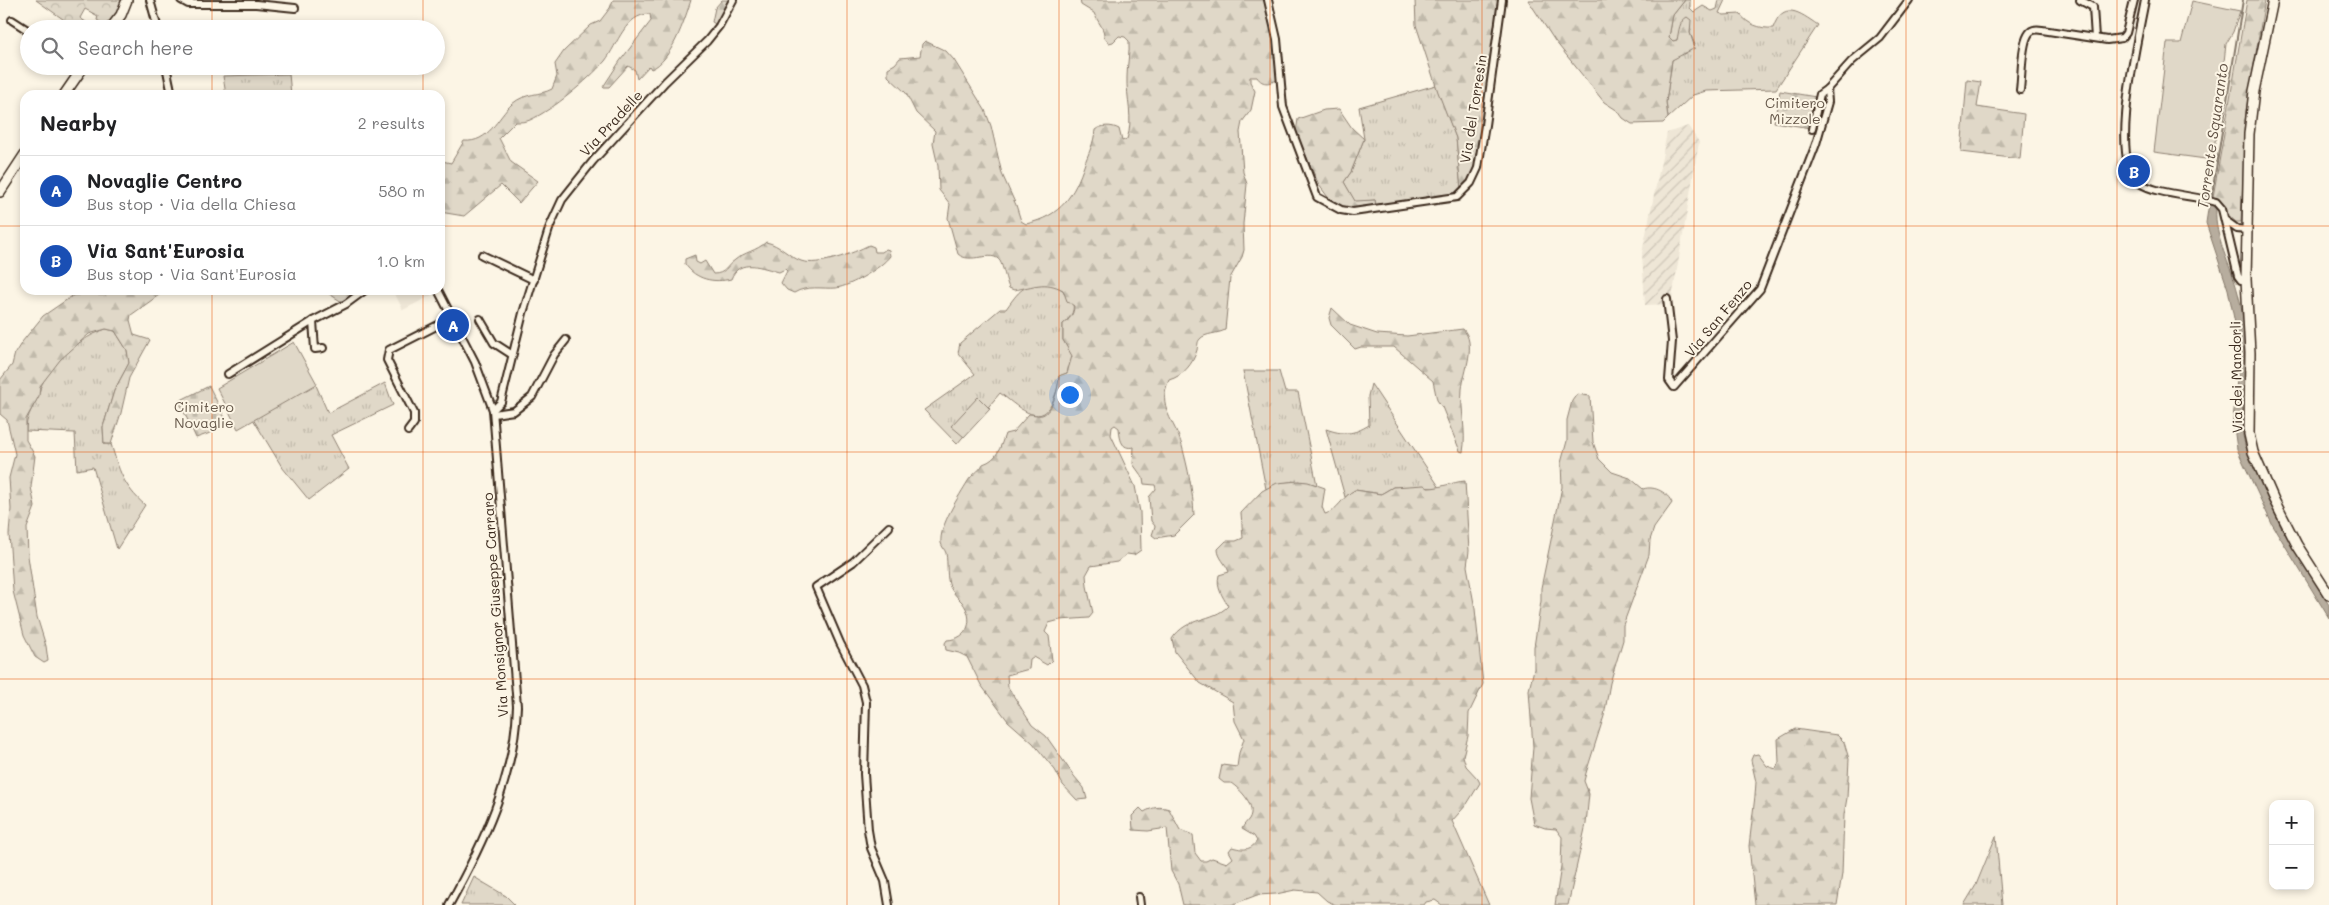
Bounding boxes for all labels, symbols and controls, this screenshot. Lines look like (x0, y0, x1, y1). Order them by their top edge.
search box (20, 20, 445, 75)
icon: search (38, 34, 66, 62)
text: Search here (78, 35, 194, 60)
street label: Via del Torresin (1455, 53, 1491, 165)
water label: Torrente Squaranto (2192, 62, 2232, 210)
street label: Via Pradelle (575, 86, 647, 160)
park label: Cimitero Mizzole (1765, 93, 1825, 128)
text: Nearby (40, 109, 117, 136)
text: 2 results (358, 112, 425, 133)
pin: B (2118, 152, 2150, 190)
text: Novaglie Centro (87, 168, 242, 193)
text: A (50, 180, 62, 201)
text: 580 m (378, 180, 425, 201)
text: Bus stop · Via della Chiesa (87, 193, 296, 214)
text: Via Sant'Eurosia (87, 238, 245, 263)
text: B (51, 250, 61, 271)
text: 1.0 km (377, 250, 425, 271)
text: Bus stop · Via Sant'Eurosia (87, 263, 297, 284)
street label: Via San Fenzo (1680, 275, 1756, 361)
pin: A (437, 306, 469, 344)
street label: Via dei Mandorli (2226, 321, 2246, 433)
your location (1057, 382, 1083, 408)
park label: Cimitero Novaglie (174, 397, 234, 432)
street label: Via Monsignor Giuseppe Carraro (478, 492, 512, 718)
map controls (2269, 800, 2314, 890)
button: + (2269, 800, 2314, 845)
button: − (2269, 845, 2314, 890)

